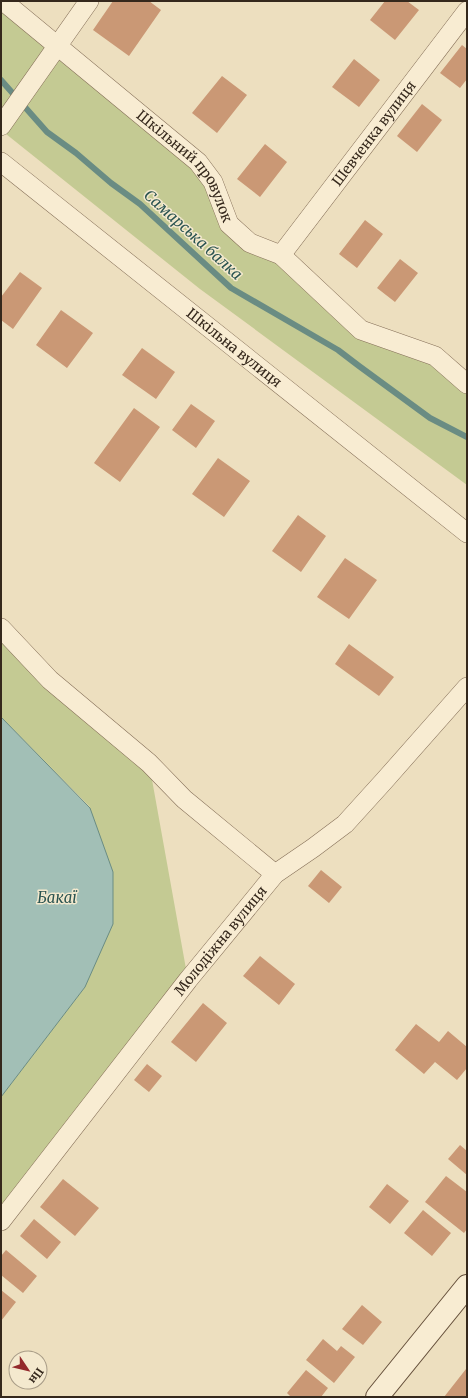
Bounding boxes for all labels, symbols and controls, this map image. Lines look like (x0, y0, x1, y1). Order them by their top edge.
street label: Шевченка вулиця (328, 77, 420, 190)
street label: Шкільний провулок (133, 106, 237, 225)
water label: Самарська балка (140, 185, 247, 284)
street label: Шкільна вулиця (183, 304, 286, 391)
street label: Молодіжна вулиця (170, 882, 271, 999)
water label: Бакаї (37, 888, 78, 907)
north arrow (8, 1350, 48, 1390)
text: Пн (26, 1365, 47, 1387)

